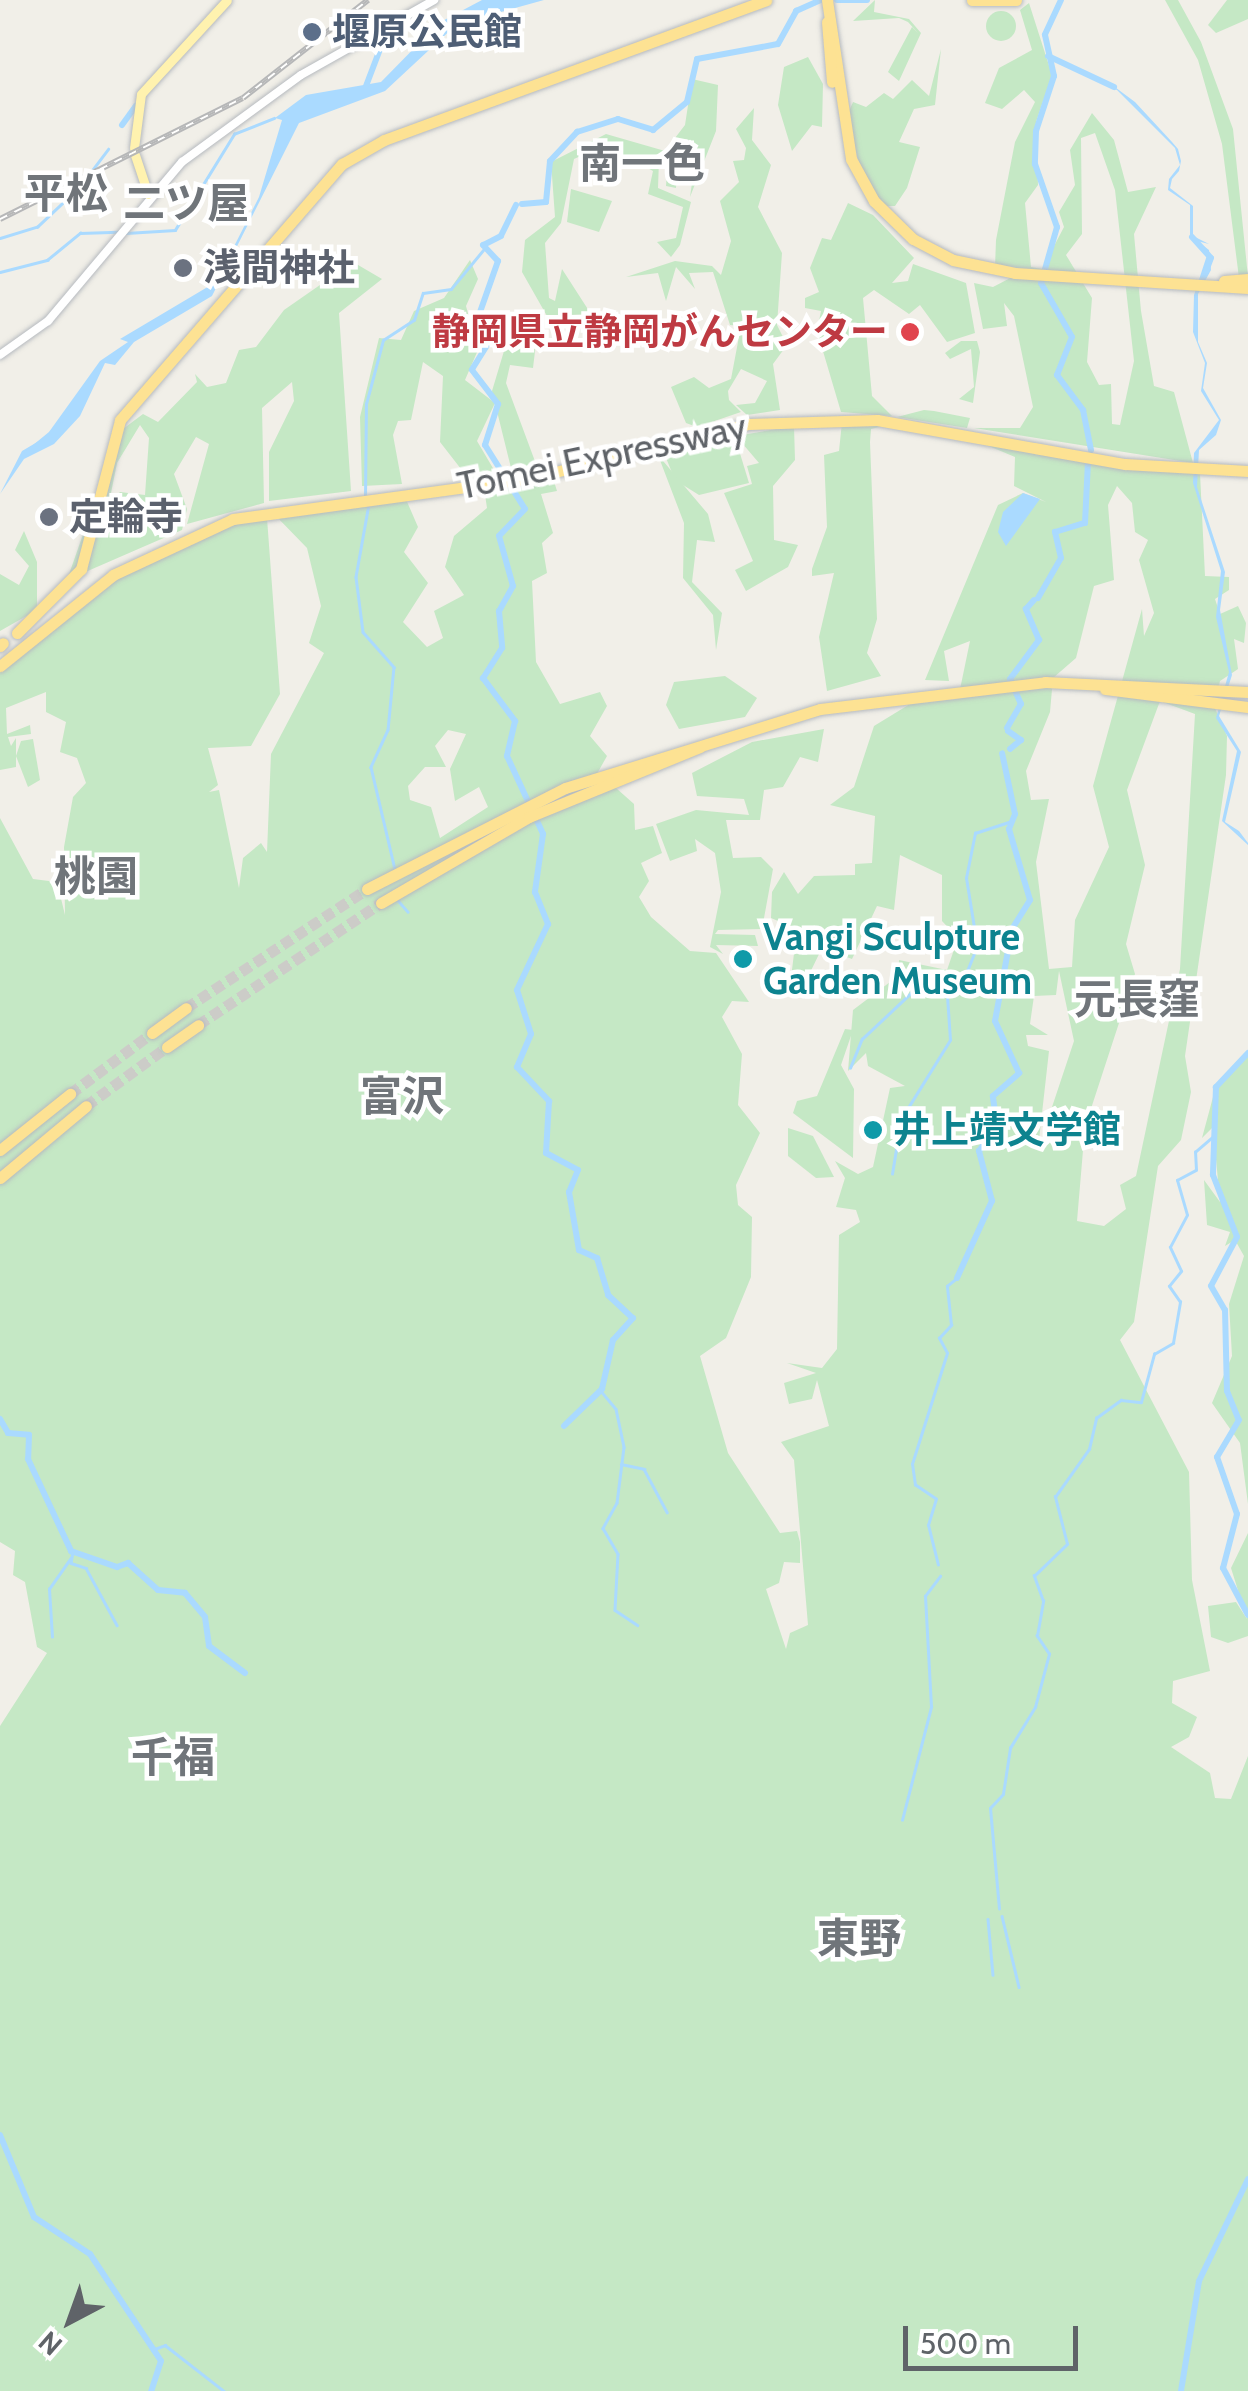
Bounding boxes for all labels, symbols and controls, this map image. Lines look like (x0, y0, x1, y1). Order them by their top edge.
place label: 堰原公民館 (332, 9, 522, 55)
marker: 堰原公民館 (301, 21, 323, 43)
district label: 南一色 (579, 138, 705, 188)
district label: 平松 (24, 168, 108, 218)
district label: 二ツ屋 (123, 178, 249, 228)
place label: 浅間神社 (203, 245, 355, 291)
marker: 浅間神社 (172, 257, 194, 279)
place label: 静岡県立静岡がんセンター (432, 309, 888, 355)
marker: 静岡県立静岡がんセンター (897, 319, 923, 345)
street label: Tomei Expressway (453, 403, 751, 509)
place label: 定輪寺 (69, 494, 183, 540)
marker: 定輪寺 (38, 506, 60, 528)
district label: 桃園 (54, 851, 138, 901)
place label: Vangi Sculpture Garden Museum (763, 914, 1032, 1004)
marker: Vangi Sculpture Garden Museum (732, 948, 754, 970)
district label: 元長窪 (1074, 974, 1200, 1024)
district label: 富沢 (360, 1071, 444, 1121)
place label: 井上靖文学館 (893, 1107, 1121, 1153)
marker: 井上靖文学館 (862, 1119, 884, 1141)
district label: 千福 (131, 1732, 215, 1782)
district label: 東野 (817, 1913, 901, 1963)
north arrow (20, 2271, 120, 2371)
scale bar (908, 2306, 1083, 2368)
text: N (32, 2324, 69, 2363)
text: 500 m (920, 2325, 1011, 2362)

